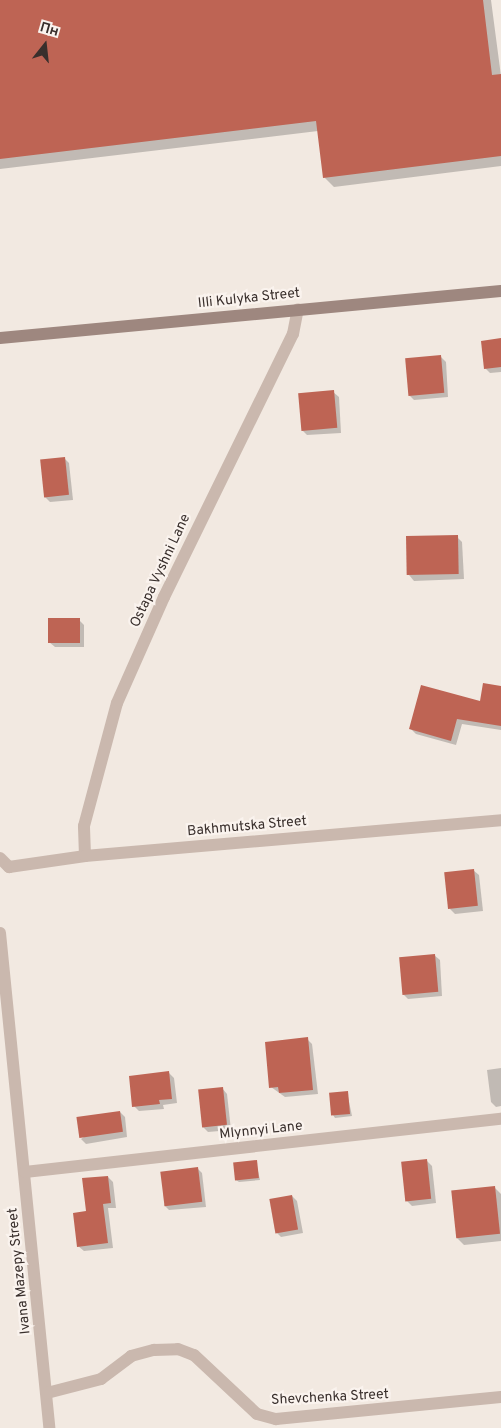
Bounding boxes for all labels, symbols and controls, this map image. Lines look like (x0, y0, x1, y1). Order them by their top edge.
text: Пн (38, 19, 61, 41)
north arrow (20, 20, 70, 70)
street label: Illi Kulyka Street (197, 285, 301, 313)
street label: Ostapa Vyshni Lane (127, 511, 195, 631)
street label: Bakhmutska Street (187, 813, 307, 841)
street label: Mlynnyi Lane (219, 1118, 303, 1144)
street label: Ivana Mazepy Street (5, 1207, 35, 1335)
street label: Shevchenka Street (271, 1387, 389, 1409)

